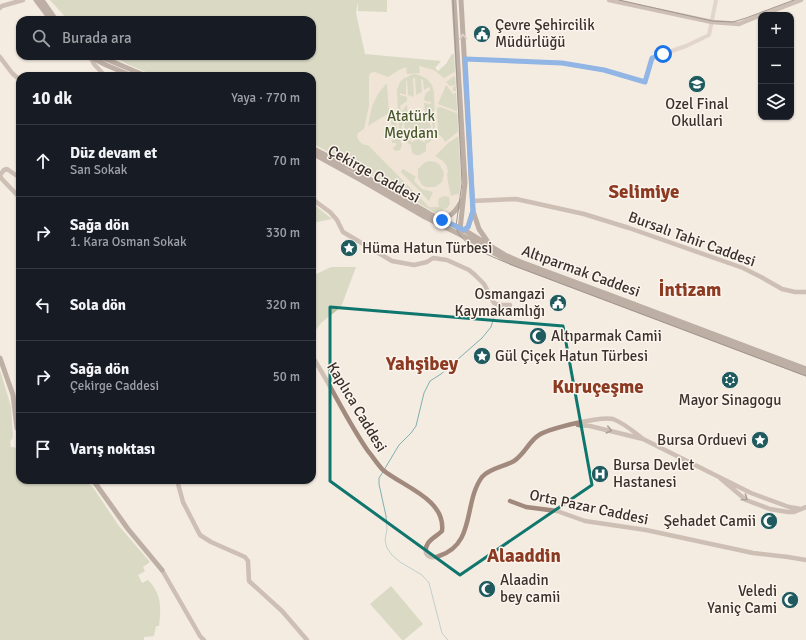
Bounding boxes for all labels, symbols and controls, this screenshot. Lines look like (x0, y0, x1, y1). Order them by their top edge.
map controls (758, 12, 794, 120)
button: + (758, 12, 794, 48)
search box (16, 16, 316, 60)
place label: Çevre Şehircilik Müdürlüğü (495, 16, 595, 51)
public building icon: Çevre Şehircilik Müdürlüğü (472, 24, 492, 44)
icon: search (30, 27, 52, 49)
text: Burada ara (62, 29, 132, 47)
one-way arrow (459, 34, 468, 41)
route start (654, 45, 672, 63)
button: − (758, 48, 794, 84)
school or university icon: Ozel Final Okullari (687, 74, 707, 94)
button: layers (758, 84, 794, 120)
text: 10 dk (32, 88, 72, 109)
text: Yaya · 770 m (231, 90, 300, 106)
place label: Ozel Final Okullari (665, 95, 729, 130)
park label: Atatürk Meydanı (384, 107, 438, 142)
street label: Çekirge Caddesi (325, 141, 423, 207)
text: Düz devam et (70, 144, 157, 162)
icon: ahead (32, 150, 54, 172)
text: 70 m (273, 153, 300, 169)
text: San Sokak (70, 162, 127, 178)
district label: Selimiye (609, 180, 679, 204)
street label: Bursalı Tahir Caddesi (626, 208, 758, 270)
route end (433, 211, 451, 229)
text: Sağa dön (70, 216, 129, 234)
icon: right (32, 222, 54, 244)
text: 330 m (266, 225, 300, 241)
text: 1. Kara Osman Sokak (70, 234, 187, 250)
place icon: Hüma Hatun Türbesi (339, 238, 359, 258)
place label: Hüma Hatun Türbesi (362, 239, 492, 257)
street label: Altıparmak Caddesi (519, 241, 643, 301)
district label: İntizam (659, 278, 721, 302)
place label: Osmangazi Kaymakamlığı (455, 285, 545, 320)
public building icon: Osmangazi Kaymakamlığı (548, 293, 568, 313)
icon: left (32, 294, 54, 316)
text: Sola dön (70, 296, 126, 314)
text: 320 m (266, 297, 300, 313)
mosque icon: Altıparmak Camii (528, 326, 548, 346)
place label: Altıparmak Camii (551, 327, 662, 345)
place icon: Gül Çiçek Hatun Türbesi (472, 346, 492, 366)
place label: Gül Çiçek Hatun Türbesi (495, 347, 648, 365)
district label: Yahşibey (385, 352, 459, 376)
street label: Kaplıca Caddesi (323, 359, 391, 455)
text: Sağa dön (70, 360, 129, 378)
icon: right (32, 366, 54, 388)
text: 50 m (273, 369, 300, 385)
synagogue icon: Mayor Sinagogu (720, 370, 740, 390)
district label: Kuruçeşme (552, 375, 644, 399)
text: Çekirge Caddesi (70, 378, 159, 394)
place label: Mayor Sinagogu (679, 391, 781, 409)
one-way arrow (605, 426, 612, 434)
place icon: Bursa Orduevi (750, 430, 770, 450)
place label: Bursa Orduevi (657, 431, 747, 449)
icon: arrive (32, 438, 54, 460)
text: Varış noktası (70, 440, 155, 458)
place label: Bursa Devlet Hastanesi (613, 456, 694, 491)
hospital icon: Bursa Devlet Hastanesi (590, 464, 610, 484)
street label: Orta Pazar Caddesi (528, 486, 650, 528)
one-way arrow (740, 493, 747, 500)
mosque icon: Şehadet Camii (759, 511, 779, 531)
place label: Şehadet Camii (664, 512, 756, 530)
district label: Alaaddin (487, 544, 561, 568)
place label: Alaadin bey camii (500, 571, 560, 606)
mosque icon: Alaadin bey camii (477, 579, 497, 599)
place label: Veledi Yaniç Cami (707, 582, 777, 617)
mosque icon: Veledi Yaniç Cami (780, 590, 800, 610)

